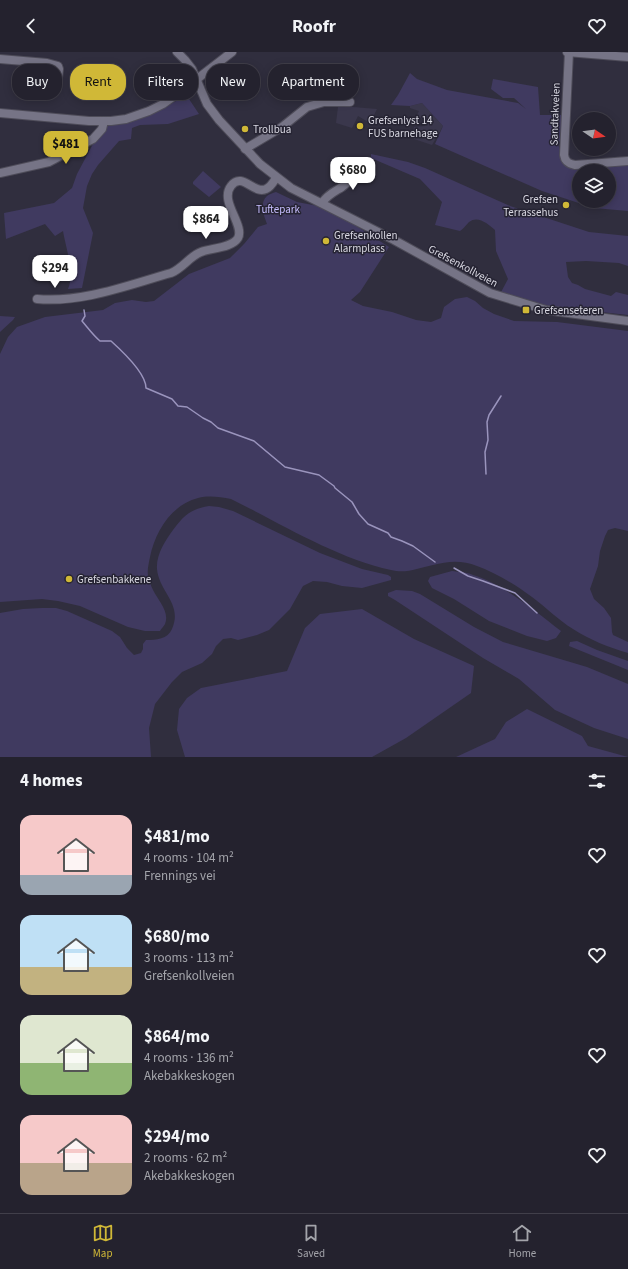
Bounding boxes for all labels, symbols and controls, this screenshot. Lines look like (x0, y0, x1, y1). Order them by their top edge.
text: Roofr (292, 14, 336, 39)
icon: back (20, 15, 42, 37)
icon: heart (586, 15, 608, 37)
chip: Buy (12, 64, 62, 100)
chip: Rent (70, 64, 126, 100)
chip: Filters (134, 64, 198, 100)
chip: New (206, 64, 260, 100)
chip: Apartment (268, 64, 359, 100)
street label: Sandtakveien (546, 82, 564, 146)
north arrow (572, 112, 616, 156)
map controls (572, 112, 616, 208)
place label: Grefsenlyst 14 FUS barnehage (368, 113, 438, 141)
marker: Grefsenlyst 14 FUS barnehage (355, 121, 365, 131)
place label: Trollbua (253, 122, 291, 137)
marker: Trollbua (240, 124, 250, 134)
pin: $481 (42, 131, 90, 165)
text: $481 (52, 135, 80, 153)
pin: $680 (329, 157, 377, 191)
text: $680 (339, 161, 367, 179)
button: layers (572, 164, 616, 208)
place label: Grefsen Terrassehus (503, 192, 558, 220)
marker: Grefsen Terrassehus (561, 200, 571, 210)
park label: Tuftepark (256, 202, 301, 217)
pin: $864 (182, 206, 230, 240)
text: $864 (192, 210, 220, 228)
place label: Grefsenkollen Alarmplass (334, 228, 397, 256)
marker: Grefsenkollen Alarmplass (321, 236, 331, 246)
street label: Grefsenkollveien (426, 241, 500, 291)
pin: $294 (31, 255, 79, 289)
text: $294 (41, 259, 69, 277)
place label: Grefsenseteren (534, 303, 603, 318)
marker: Grefsenseteren (521, 305, 531, 315)
place label: Grefsenbakkene (77, 572, 152, 587)
marker: Grefsenbakkene (64, 574, 74, 584)
text: 4 homes (20, 769, 82, 793)
icon: filters (586, 770, 608, 792)
text: $481/mo (144, 825, 210, 849)
icon: home (52, 831, 100, 879)
icon: heart (586, 844, 608, 866)
text: 4 rooms · 104 m² (144, 849, 234, 867)
text: Frennings vei (144, 867, 216, 885)
text: $680/mo (144, 925, 210, 949)
icon: home (52, 931, 100, 979)
icon: heart (586, 944, 608, 966)
text: 3 rooms · 113 m² (144, 949, 234, 967)
text: Grefsenkollveien (144, 967, 235, 985)
text: $864/mo (144, 1025, 210, 1049)
icon: home (52, 1031, 100, 1079)
icon: heart (586, 1044, 608, 1066)
text: 4 rooms · 136 m² (144, 1049, 234, 1067)
text: Akebakkeskogen (144, 1067, 235, 1085)
text: $294/mo (144, 1125, 210, 1149)
icon: home (52, 1131, 100, 1179)
icon: heart (586, 1144, 608, 1166)
text: 2 rooms · 62 m² (144, 1149, 227, 1167)
text: Akebakkeskogen (144, 1167, 235, 1185)
tab: Map (92, 1222, 114, 1261)
tab: Saved (297, 1222, 325, 1261)
tab: Home (509, 1222, 536, 1261)

